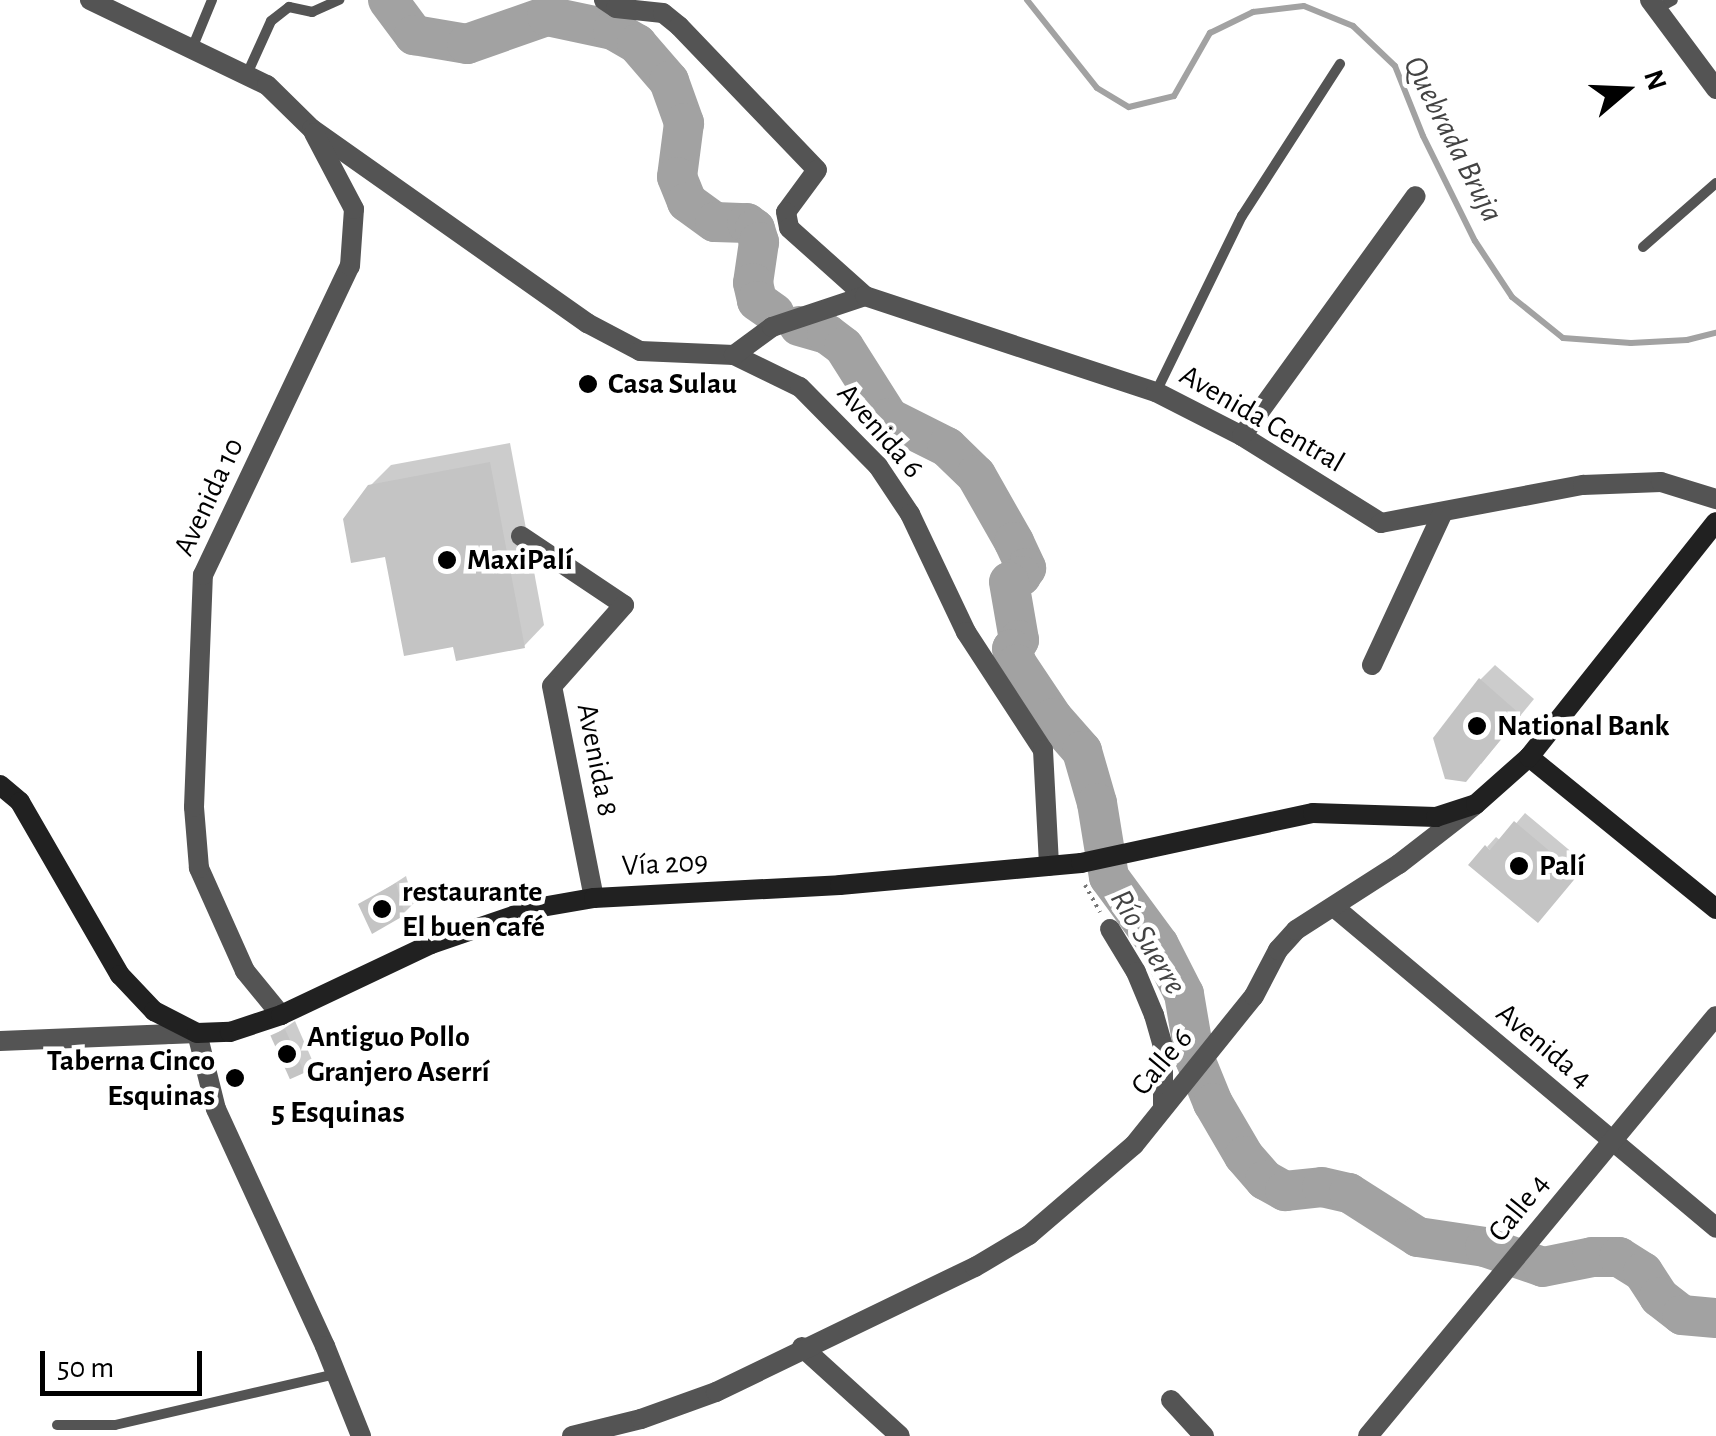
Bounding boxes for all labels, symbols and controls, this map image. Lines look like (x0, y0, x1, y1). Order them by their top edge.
north arrow (1576, 40, 1676, 140)
water label: Quebrada Bruja (1395, 50, 1511, 228)
text: N (1638, 66, 1671, 94)
street label: Avenida Central (1173, 357, 1351, 481)
place label: Casa Sulau (608, 366, 737, 402)
marker: Casa Sulau (577, 373, 599, 395)
street label: Avenida 6 (829, 376, 931, 486)
street label: Avenida 10 (166, 432, 252, 562)
place label: MaxiPalí (467, 542, 573, 578)
marker: MaxiPalí (436, 549, 458, 571)
street label: Avenida 8 (568, 701, 626, 819)
place label: National Bank (1497, 708, 1669, 744)
marker: National Bank (1466, 715, 1488, 737)
street label: Vía 209 (621, 844, 709, 884)
place label: Palí (1539, 848, 1585, 884)
marker: Palí (1508, 855, 1530, 877)
place label: restaurante El buen café (402, 874, 545, 944)
water label: Río Suerre (1102, 882, 1194, 1002)
marker: restaurante El buen café (371, 898, 393, 920)
street label: Avenida 4 (1489, 995, 1599, 1097)
place label: Antiguo Pollo Granjero Aserrí (307, 1019, 489, 1090)
street label: Calle 6 (1123, 1021, 1201, 1103)
place label: Taberna Cinco Esquinas (47, 1043, 215, 1114)
marker: Antiguo Pollo Granjero Aserrí (276, 1043, 298, 1065)
marker: Taberna Cinco Esquinas (224, 1067, 246, 1089)
district label: 5 Esquinas (271, 1093, 405, 1131)
street label: Calle 4 (1481, 1167, 1557, 1249)
scale bar (45, 1331, 208, 1393)
text: 50 m (57, 1353, 114, 1383)

